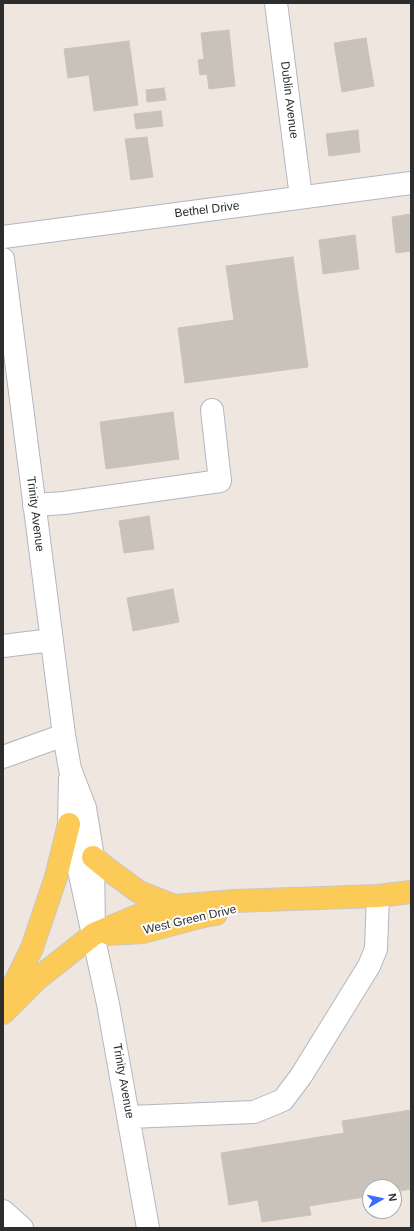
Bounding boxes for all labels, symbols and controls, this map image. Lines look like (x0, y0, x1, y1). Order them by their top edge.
street label: Dublin Avenue (277, 60, 301, 140)
street label: Bethel Drive (174, 199, 240, 221)
street label: Trinity Avenue (23, 475, 47, 553)
street label: West Green Drive (142, 902, 238, 938)
street label: Trinity Avenue (109, 1042, 137, 1120)
north arrow (362, 1179, 402, 1219)
text: N (386, 1192, 399, 1202)

